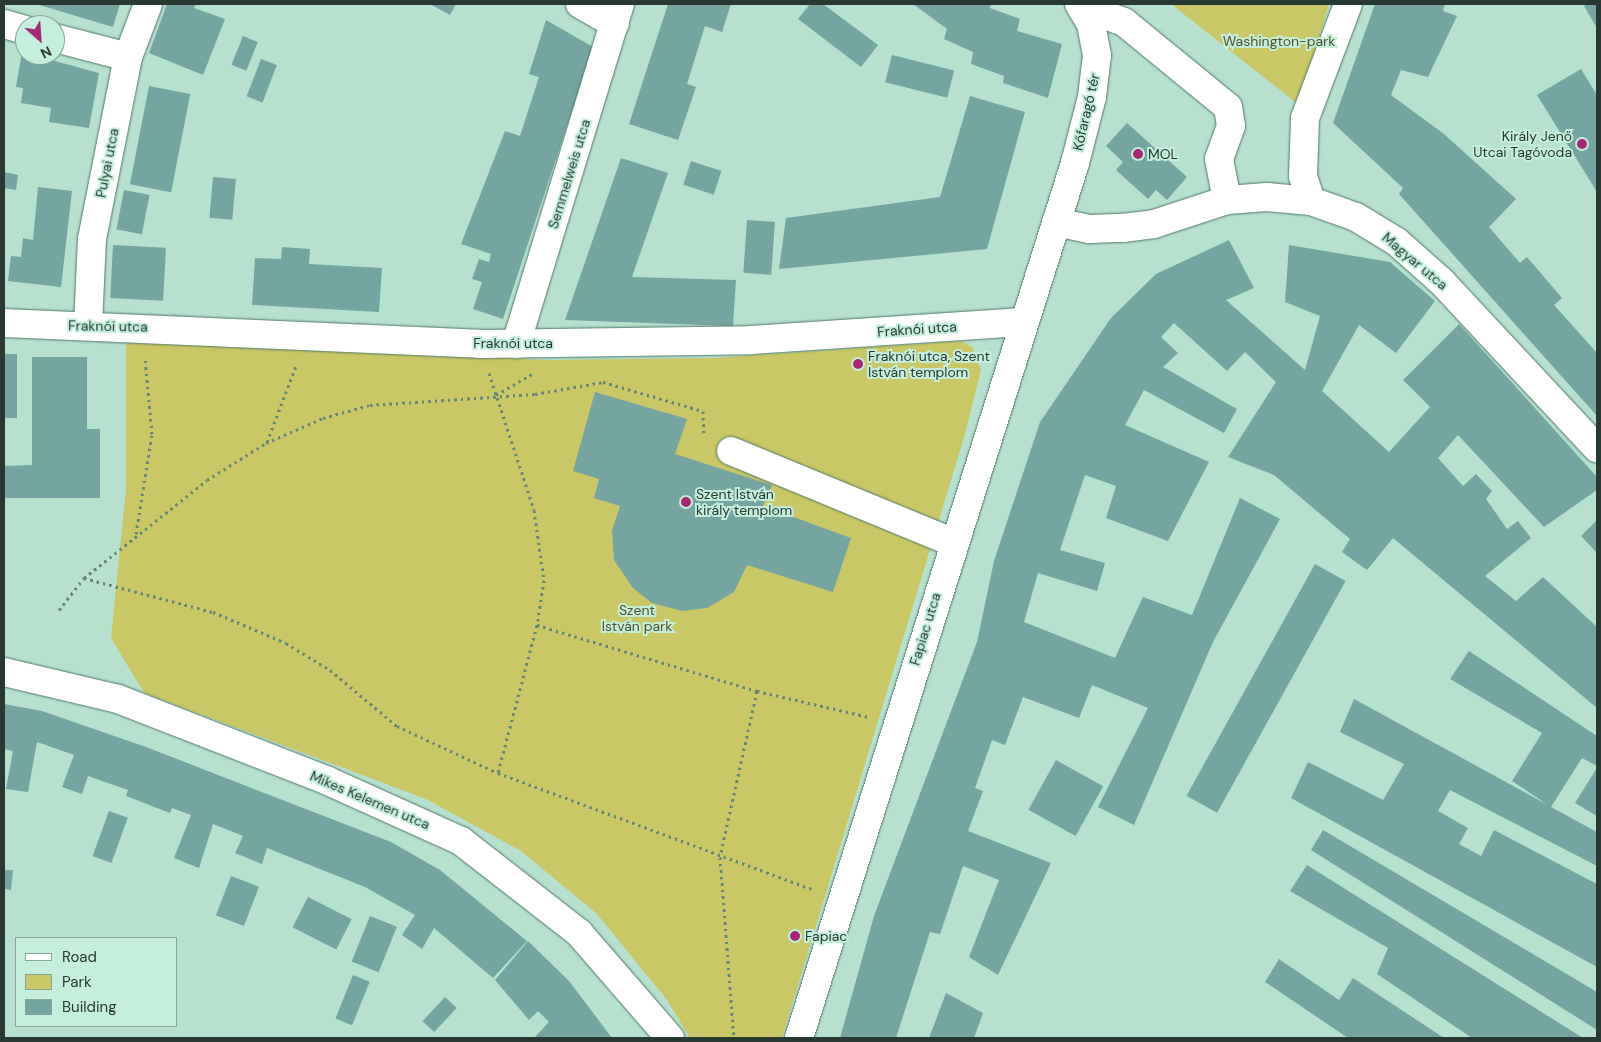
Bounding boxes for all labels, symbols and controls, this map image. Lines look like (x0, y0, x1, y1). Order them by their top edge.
north arrow (15, 15, 65, 65)
park label: Washington-park (1223, 33, 1335, 49)
text: N (38, 42, 55, 63)
street label: Kőfaragó tér (1069, 72, 1103, 152)
street label: Semmelweis utca (544, 117, 594, 231)
street label: Pulyai utca (92, 127, 122, 199)
place label: Király Jenő Utcai Tagóvoda (1473, 128, 1572, 160)
marker: Király Jenő Utcai Tagóvoda (1576, 138, 1588, 150)
place label: MOL (1148, 146, 1178, 162)
marker: MOL (1132, 148, 1144, 160)
street label: Magyar utca (1379, 229, 1451, 293)
street label: Fraknói utca (68, 317, 148, 335)
street label: Fraknói utca (877, 318, 957, 340)
street label: Fraknói utca (473, 335, 553, 351)
place label: Fraknói utca, Szent István templom (868, 348, 990, 381)
marker: Fraknói utca, Szent István templom (852, 358, 864, 370)
place label: Szent István király templom (696, 486, 792, 518)
marker: Szent István király templom (680, 496, 692, 508)
street label: Fapiac utca (906, 591, 944, 667)
park label: Szent István park (602, 602, 672, 634)
street label: Mikes Kelemen utca (308, 767, 432, 833)
place label: Fapiac (805, 928, 847, 944)
marker: Fapiac (789, 930, 801, 942)
legend (15, 937, 178, 1027)
text: Road (62, 947, 97, 967)
text: Park (62, 972, 92, 992)
text: Building (62, 997, 117, 1017)

